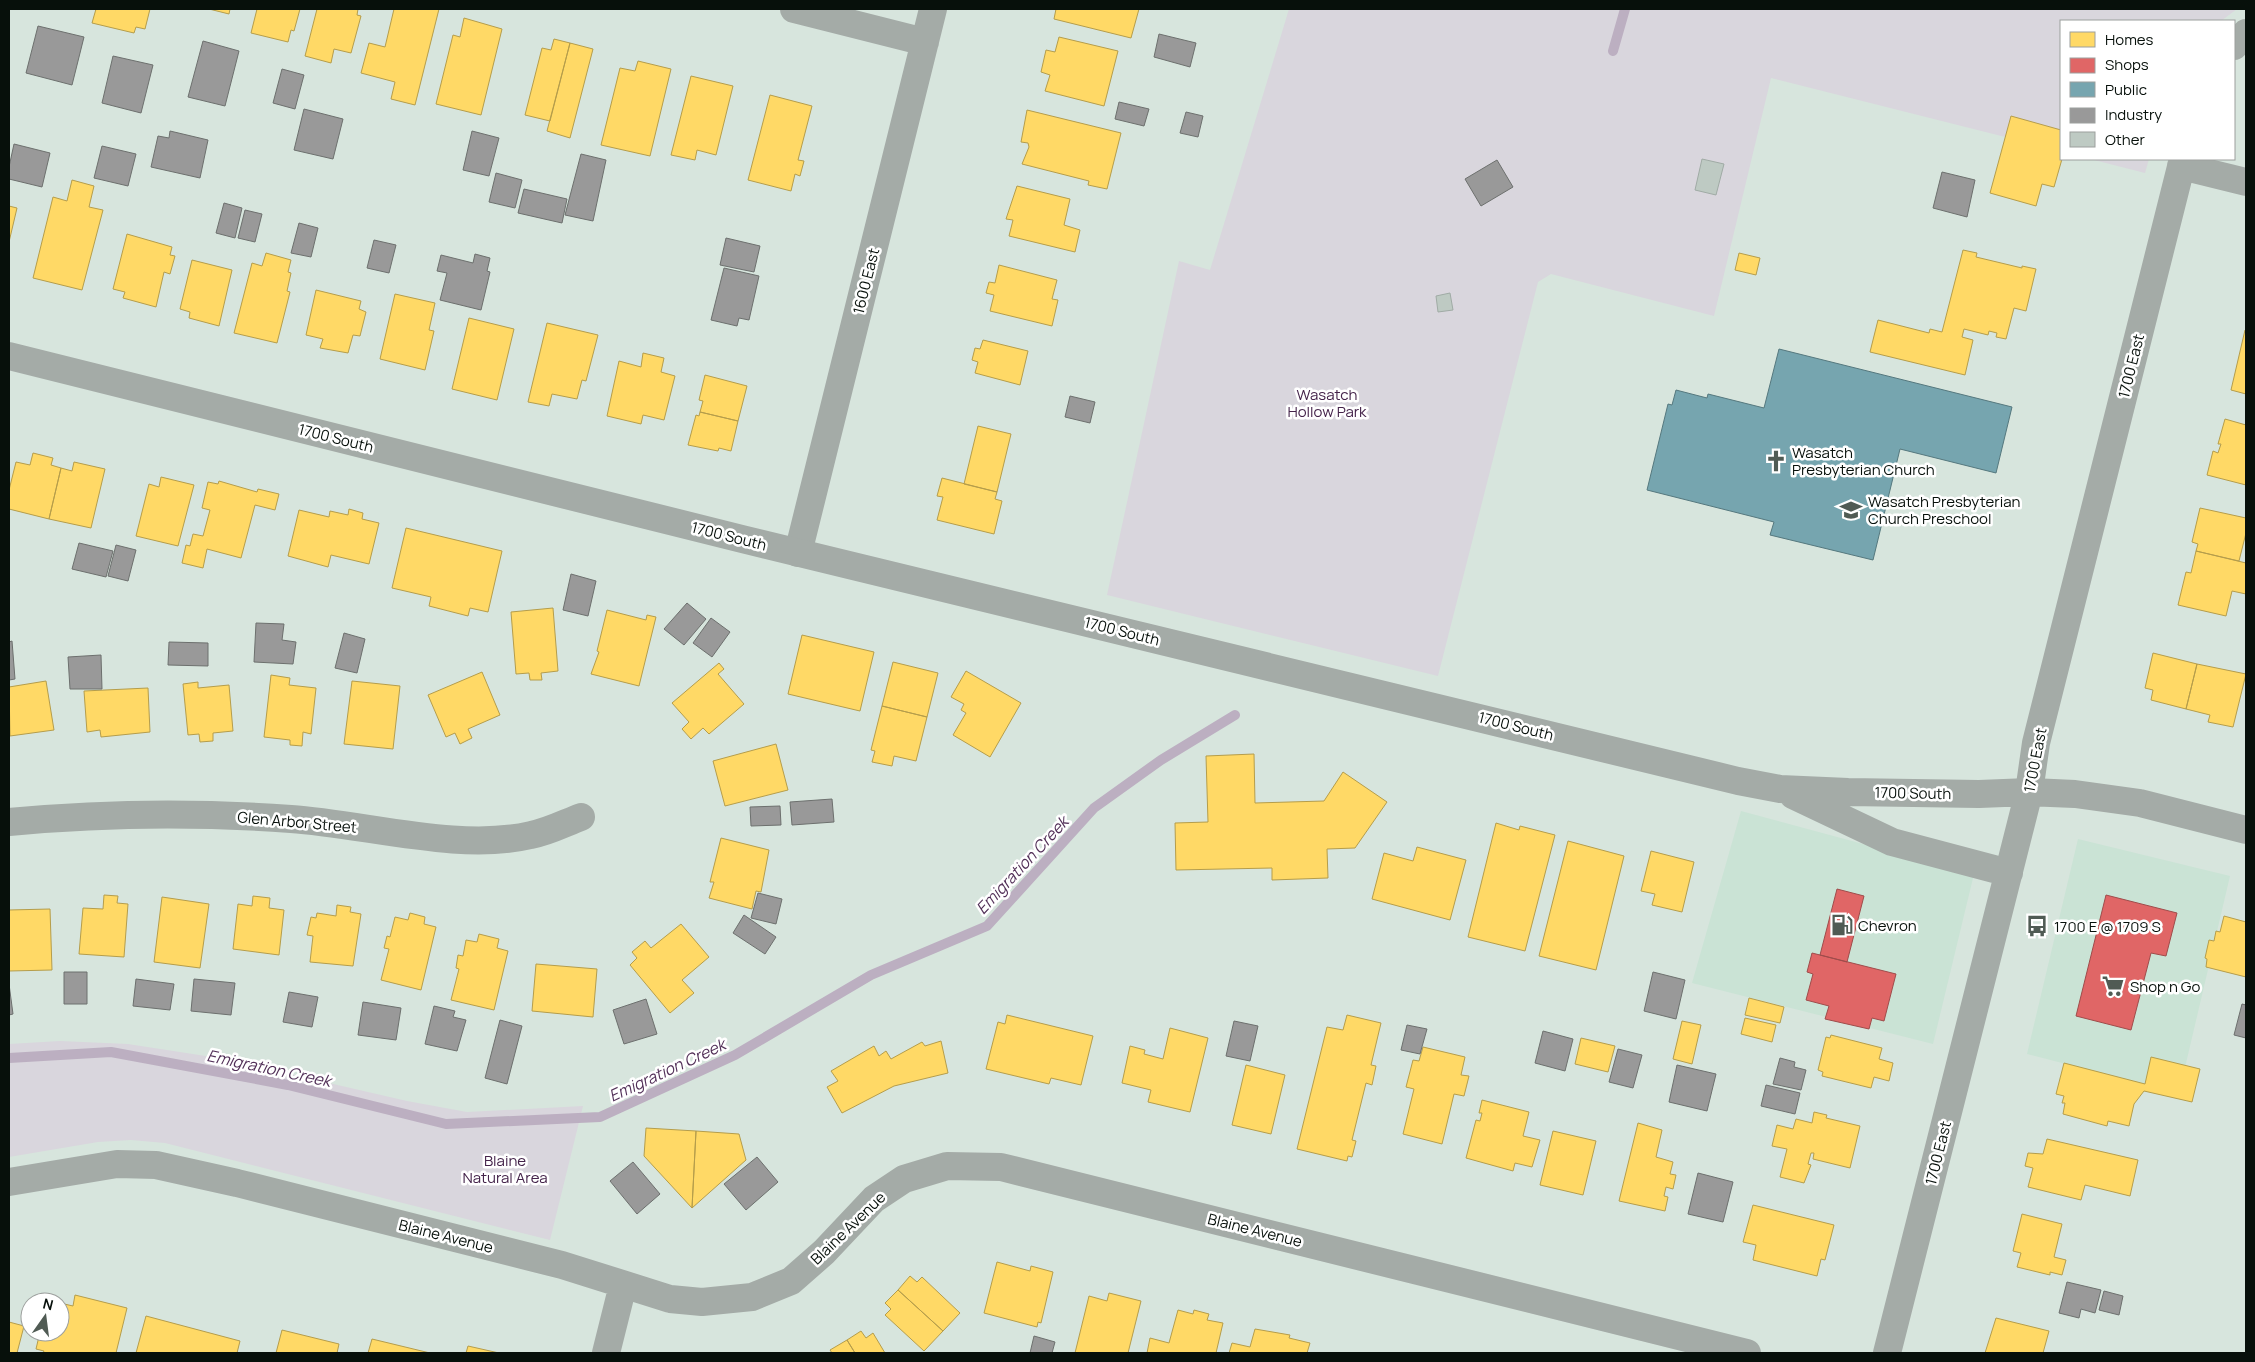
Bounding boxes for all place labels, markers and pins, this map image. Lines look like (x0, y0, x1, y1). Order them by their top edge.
place label: Wasatch Presbyterian Church (1792, 442, 1935, 480)
church icon: Wasatch Presbyterian Church (1763, 448, 1789, 474)
place label: Wasatch Presbyterian Church Preschool (1868, 491, 2020, 529)
school or university icon: Wasatch Presbyterian Church Preschool (1838, 497, 1864, 523)
fuel station icon: Chevron (1829, 912, 1855, 938)
bus stop icon: 1700 E @ 1709 S (2024, 913, 2050, 939)
place label: Chevron (1858, 915, 1917, 936)
place label: 1700 E @ 1709 S (2054, 916, 2161, 937)
supermarket icon: Shop n Go (2100, 973, 2126, 999)
place label: Shop n Go (2130, 976, 2200, 997)

